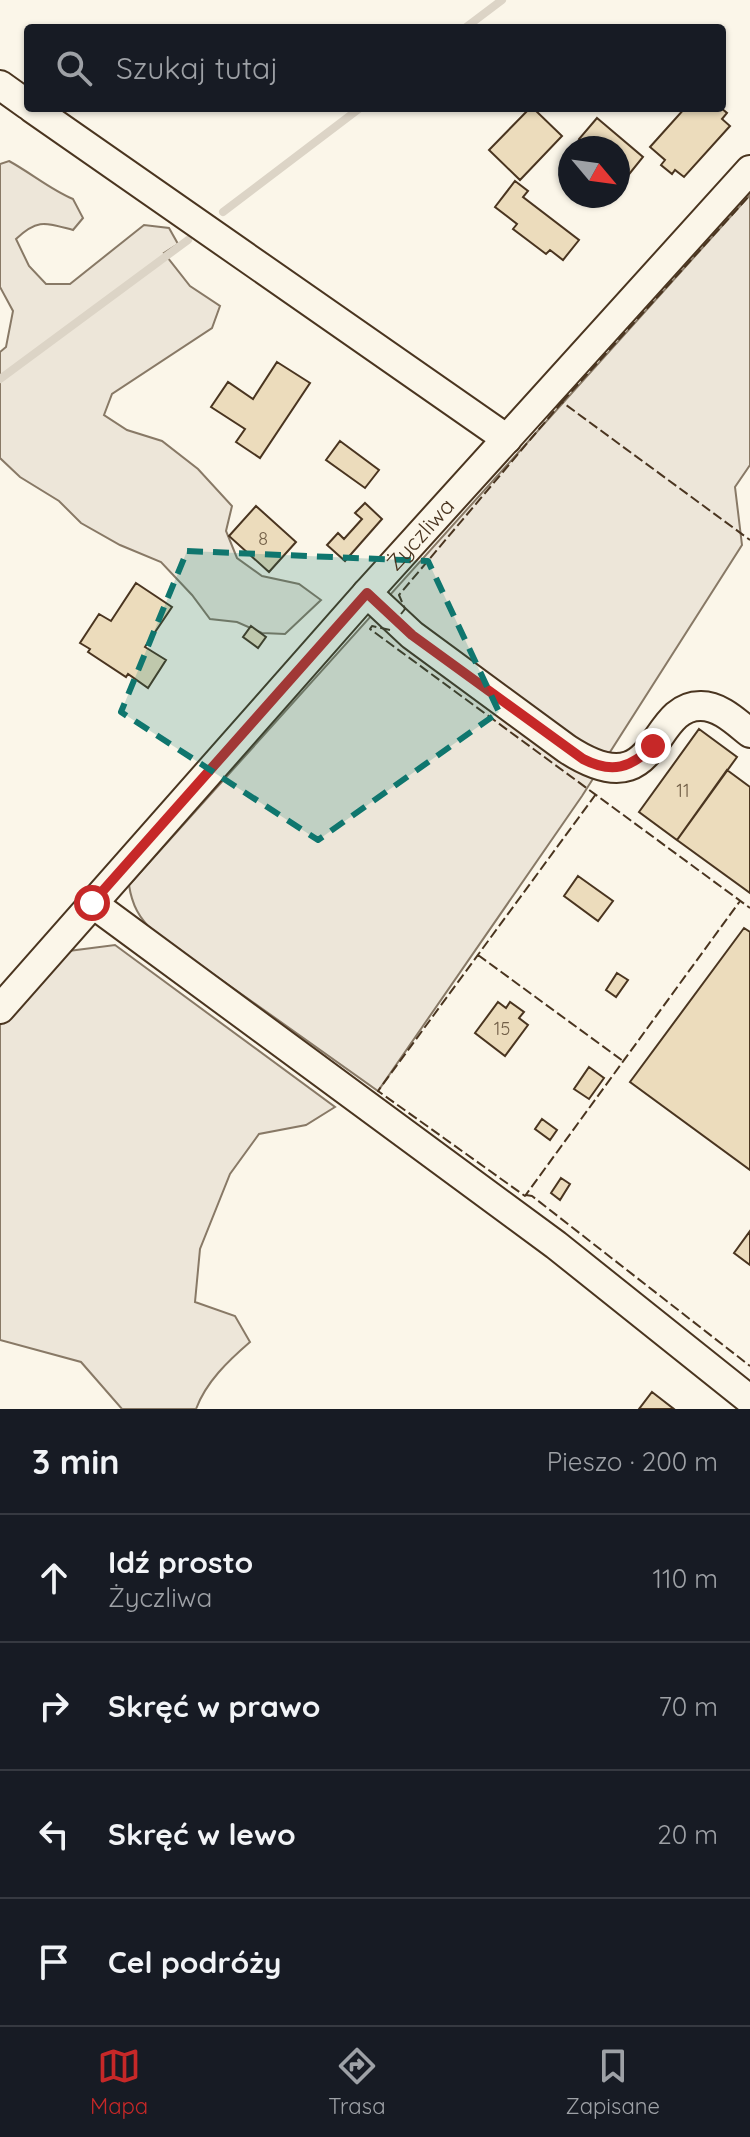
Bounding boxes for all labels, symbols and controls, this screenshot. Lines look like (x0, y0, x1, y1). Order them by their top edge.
search box (24, 24, 726, 112)
icon: search (52, 46, 96, 90)
text: Szukaj tutaj (116, 49, 278, 87)
north arrow (558, 136, 630, 208)
street label: Życzliwa (380, 492, 460, 576)
house number: 8 (258, 527, 268, 550)
route end (635, 728, 671, 764)
house number: 11 (676, 779, 690, 802)
route start (74, 885, 110, 921)
house number: 15 (494, 1017, 510, 1040)
text: 3 min (32, 1440, 119, 1483)
text: Pieszo · 200 m (547, 1445, 718, 1478)
text: Idź prosto (108, 1543, 253, 1581)
icon: ahead (32, 1556, 76, 1600)
text: 110 m (652, 1562, 718, 1595)
text: Życzliwa (108, 1581, 212, 1614)
icon: right (32, 1684, 76, 1728)
text: Skręć w prawo (108, 1687, 320, 1725)
text: 70 m (658, 1690, 718, 1723)
icon: left (32, 1812, 76, 1856)
text: Skręć w lewo (108, 1815, 296, 1853)
text: 20 m (657, 1818, 718, 1851)
icon: arrive (32, 1940, 76, 1984)
text: Cel podróży (108, 1943, 281, 1981)
tab: Mapa (90, 2044, 148, 2120)
tab: Trasa (328, 2044, 386, 2120)
tab: Zapisane (565, 2044, 660, 2120)

